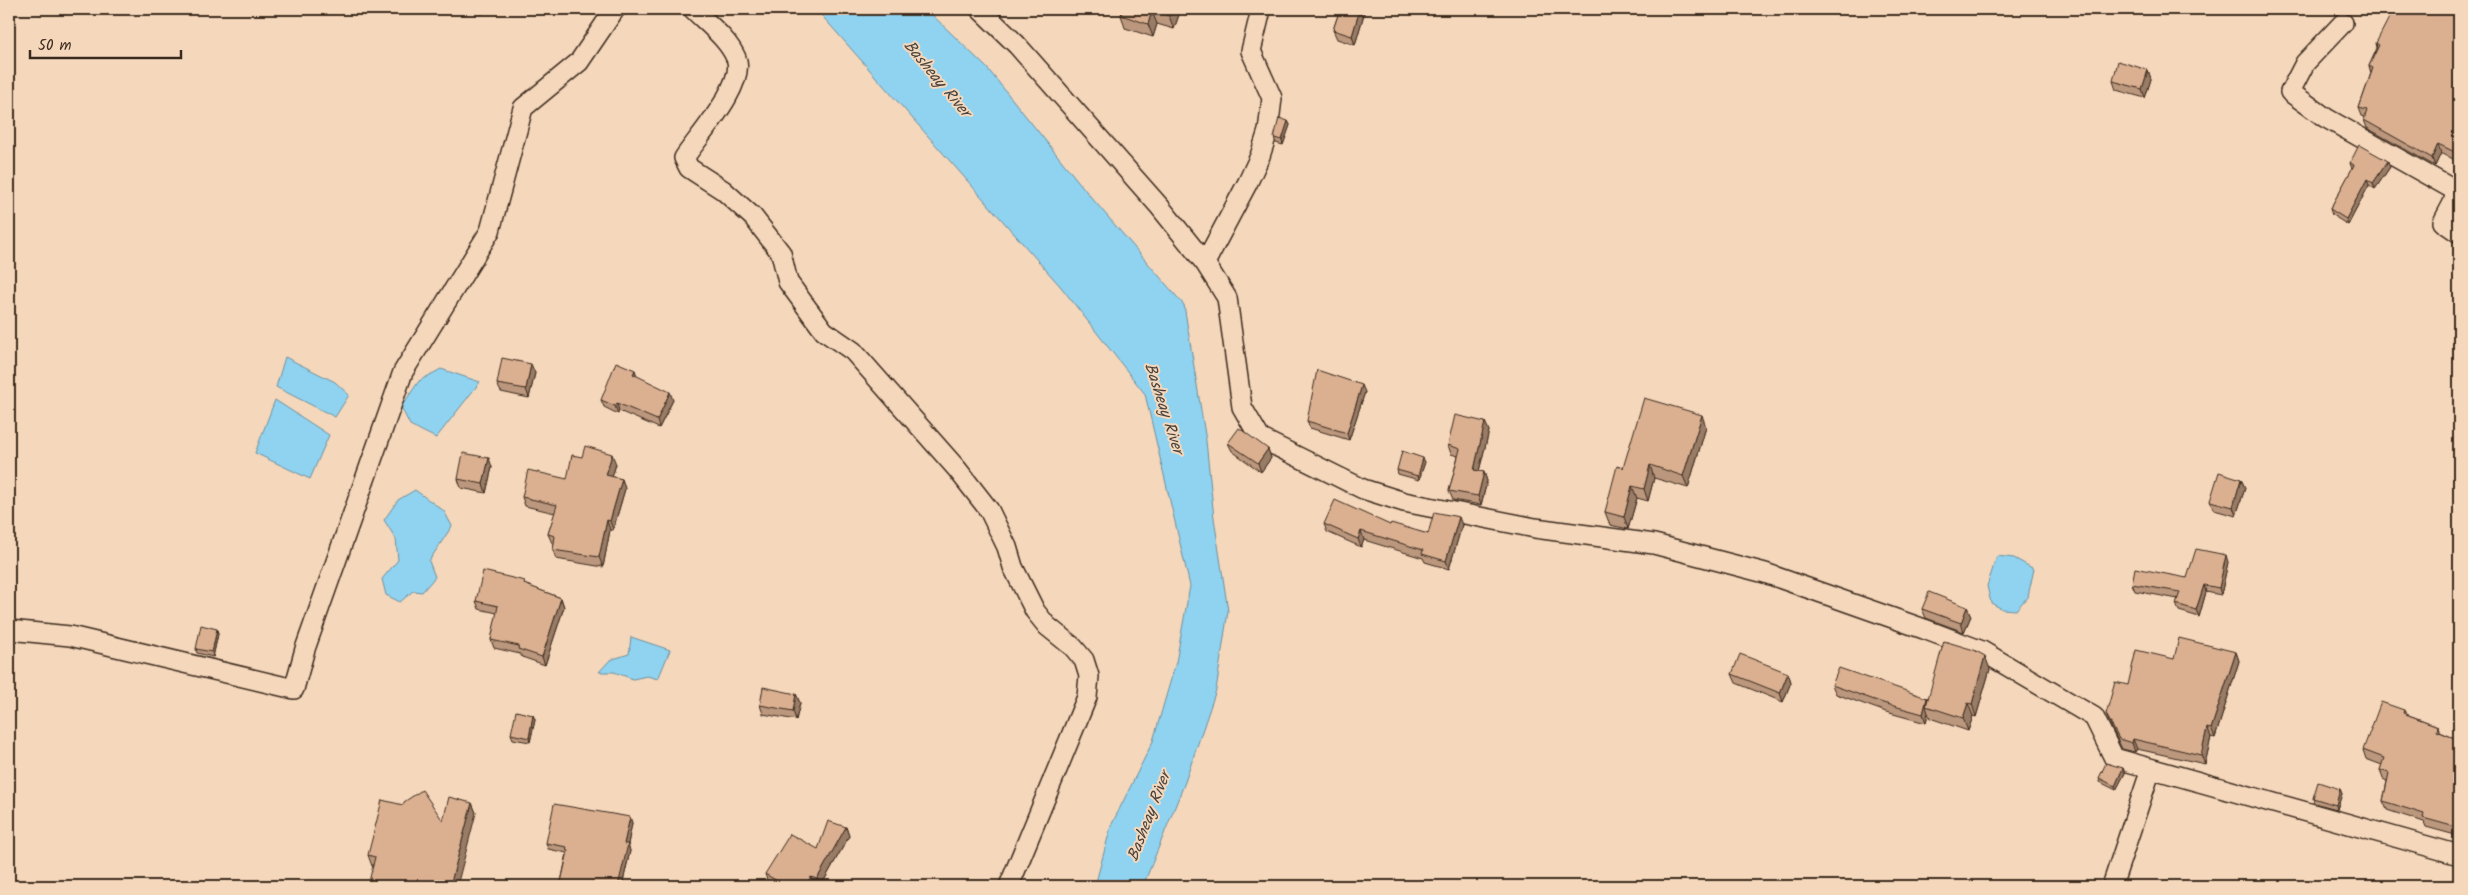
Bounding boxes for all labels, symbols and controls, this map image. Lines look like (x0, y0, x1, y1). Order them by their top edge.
scale bar (30, 28, 181, 60)
text: 50 m (38, 34, 72, 58)
water label: Basheay River (897, 35, 979, 126)
water label: Basheay River (1137, 360, 1191, 461)
water label: Basheay River (1121, 765, 1179, 865)

